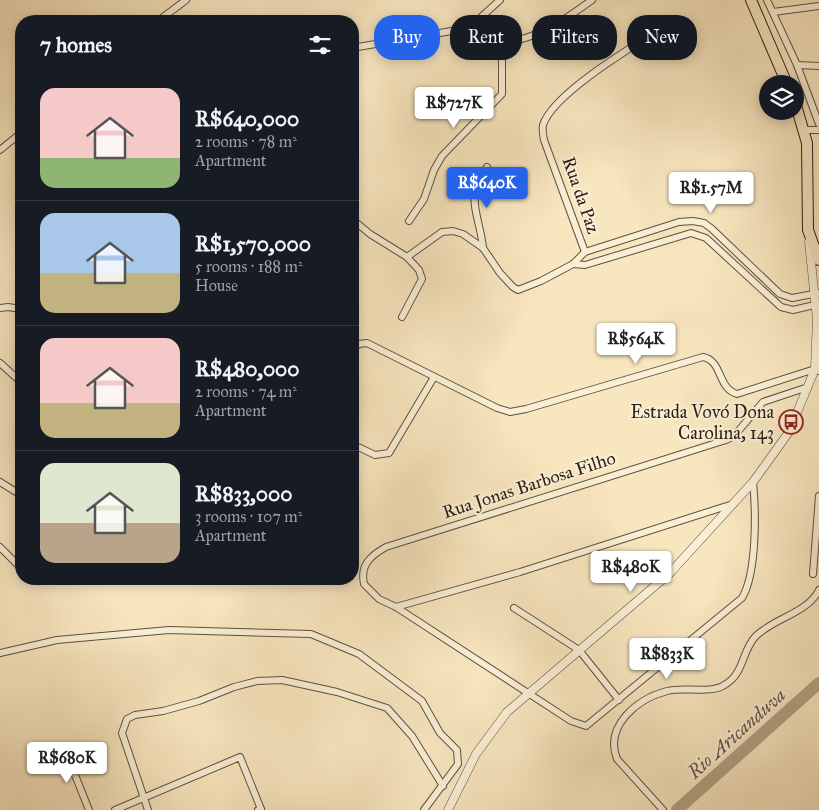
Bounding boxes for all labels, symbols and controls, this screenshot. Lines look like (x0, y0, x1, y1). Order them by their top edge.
chip: Buy (374, 15, 440, 60)
chip: Rent (450, 15, 522, 60)
chip: Filters (532, 15, 617, 60)
chip: New (627, 15, 697, 60)
icon: filters (306, 31, 334, 59)
text: 7 homes (40, 32, 112, 58)
map controls (759, 75, 804, 120)
button: layers (759, 75, 804, 120)
pin: R$727K (413, 86, 495, 129)
text: R$727K (426, 93, 482, 112)
text: R$640,000 (195, 106, 299, 132)
icon: home (80, 108, 140, 168)
text: 2 rooms · 78 m² (195, 132, 297, 151)
text: Apartment (195, 151, 267, 170)
street label: Rua da Paz (558, 154, 604, 236)
pin: R$640K (446, 166, 528, 209)
pin: R$1.57M (665, 172, 757, 214)
text: R$640K (458, 173, 516, 192)
text: R$1.57M (680, 178, 742, 197)
text: R$1,570,000 (195, 231, 311, 257)
icon: home (80, 233, 140, 293)
text: 5 rooms · 188 m² (195, 257, 303, 276)
text: House (195, 276, 238, 295)
pin: R$564K (595, 322, 677, 365)
text: R$564K (608, 329, 664, 348)
text: R$480,000 (195, 356, 300, 382)
icon: home (80, 358, 140, 418)
text: 2 rooms · 74 m² (195, 382, 297, 401)
text: Apartment (195, 401, 267, 420)
place label: Estrada Vovó Dona Carolina, 143 (631, 401, 774, 444)
bus stop icon: Estrada Vovó Dona Carolina, 143 (778, 409, 804, 435)
street label: Rua Jonas Barbosa Filho (440, 447, 619, 524)
text: R$833,000 (195, 481, 292, 507)
icon: home (80, 483, 140, 543)
text: 3 rooms · 107 m² (195, 507, 302, 526)
text: Apartment (195, 526, 267, 545)
pin: R$480K (590, 550, 672, 593)
text: R$480K (602, 557, 660, 576)
pin: R$833K (626, 638, 708, 680)
text: R$833K (640, 644, 694, 663)
water label: Rio Aricanduva (682, 683, 790, 784)
pin: R$680K (26, 742, 108, 784)
text: R$680K (38, 748, 96, 767)

